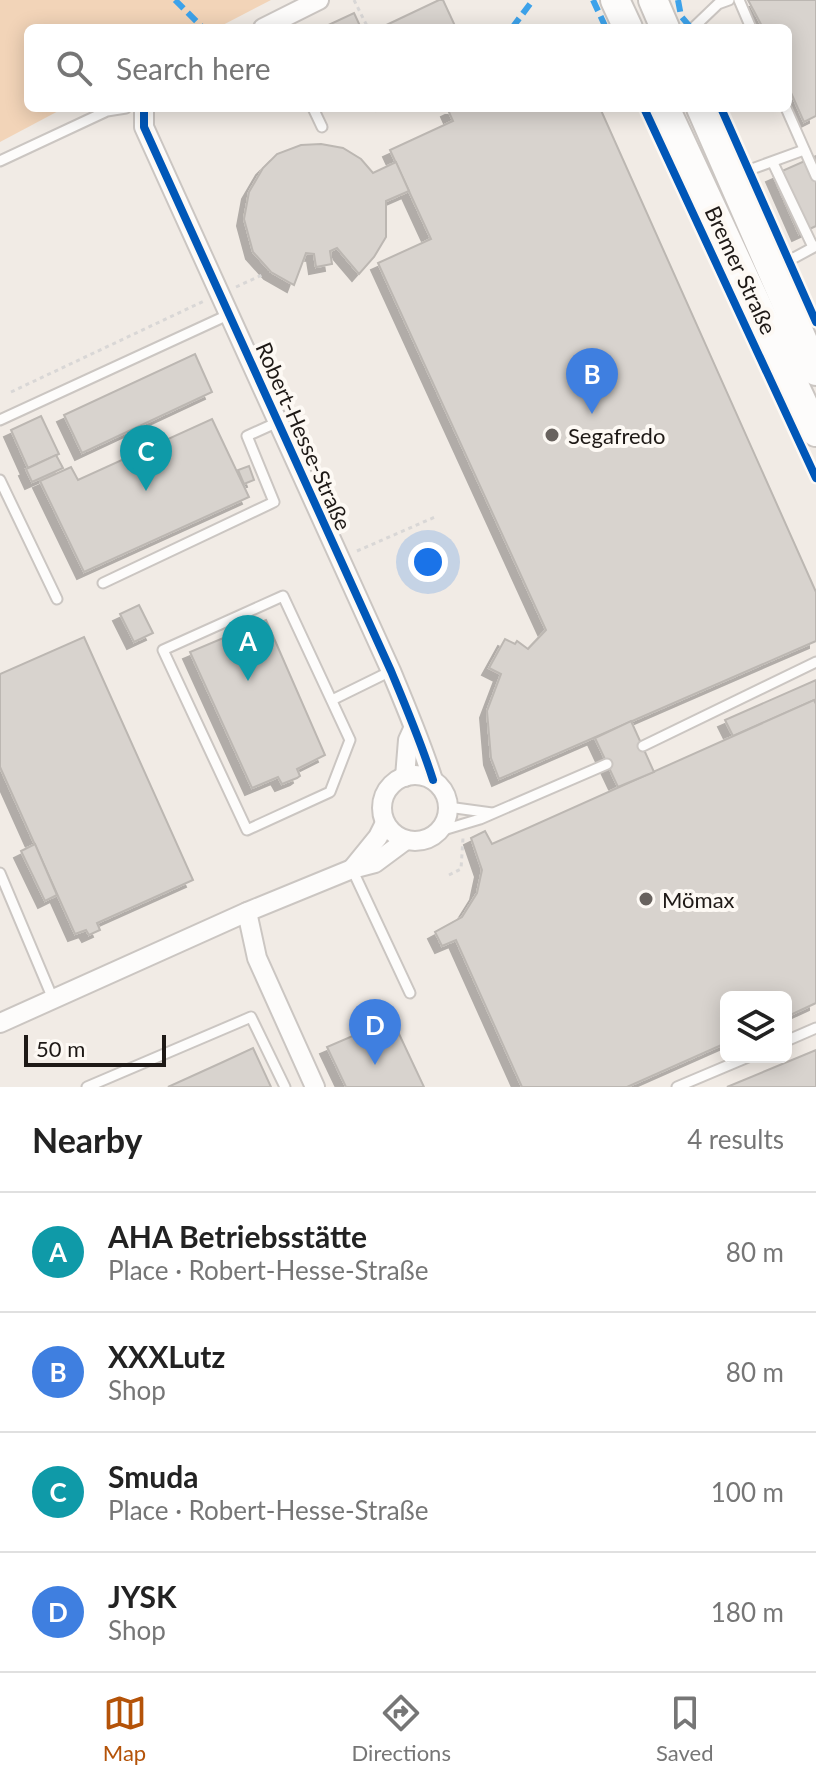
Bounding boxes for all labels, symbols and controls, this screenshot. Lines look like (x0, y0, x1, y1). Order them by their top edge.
search box (24, 24, 792, 112)
icon: search (52, 46, 96, 90)
text: Search here (116, 50, 271, 86)
street label: Bremer Straße (699, 202, 783, 338)
street label: Robert-Hesse-Straße (250, 338, 358, 534)
pin: B (566, 348, 618, 414)
place label: Segafredo (568, 422, 665, 449)
pin: C (120, 425, 172, 491)
marker: Segafredo (543, 426, 561, 444)
your location (408, 542, 448, 582)
pin: A (222, 615, 274, 681)
place label: Mömax (662, 886, 735, 913)
marker: Mömax (637, 890, 655, 908)
map controls (720, 991, 792, 1063)
button: layers (720, 991, 792, 1063)
pin: D (349, 999, 401, 1065)
scale bar (24, 1031, 166, 1067)
text: 50 m (36, 1035, 85, 1062)
text: Nearby (32, 1119, 143, 1160)
text: 4 results (687, 1123, 784, 1155)
text: AHA Betriebsstätte (108, 1218, 367, 1254)
text: A (49, 1236, 67, 1268)
text: 80 m (726, 1236, 784, 1268)
text: Place · Robert-Hesse-Straße (108, 1254, 428, 1286)
text: XXXLutz (108, 1338, 225, 1374)
text: B (49, 1356, 67, 1388)
text: 80 m (726, 1356, 784, 1388)
text: Shop (108, 1374, 166, 1406)
text: Smuda (108, 1458, 198, 1494)
text: C (49, 1476, 67, 1508)
text: 100 m (711, 1476, 784, 1508)
text: Place · Robert-Hesse-Straße (108, 1494, 428, 1526)
text: JYSK (108, 1578, 177, 1614)
text: D (48, 1596, 68, 1628)
text: 180 m (711, 1596, 784, 1628)
text: Shop (108, 1614, 166, 1646)
tab: Map (103, 1691, 147, 1766)
tab: Directions (352, 1691, 451, 1766)
tab: Saved (656, 1691, 713, 1766)

